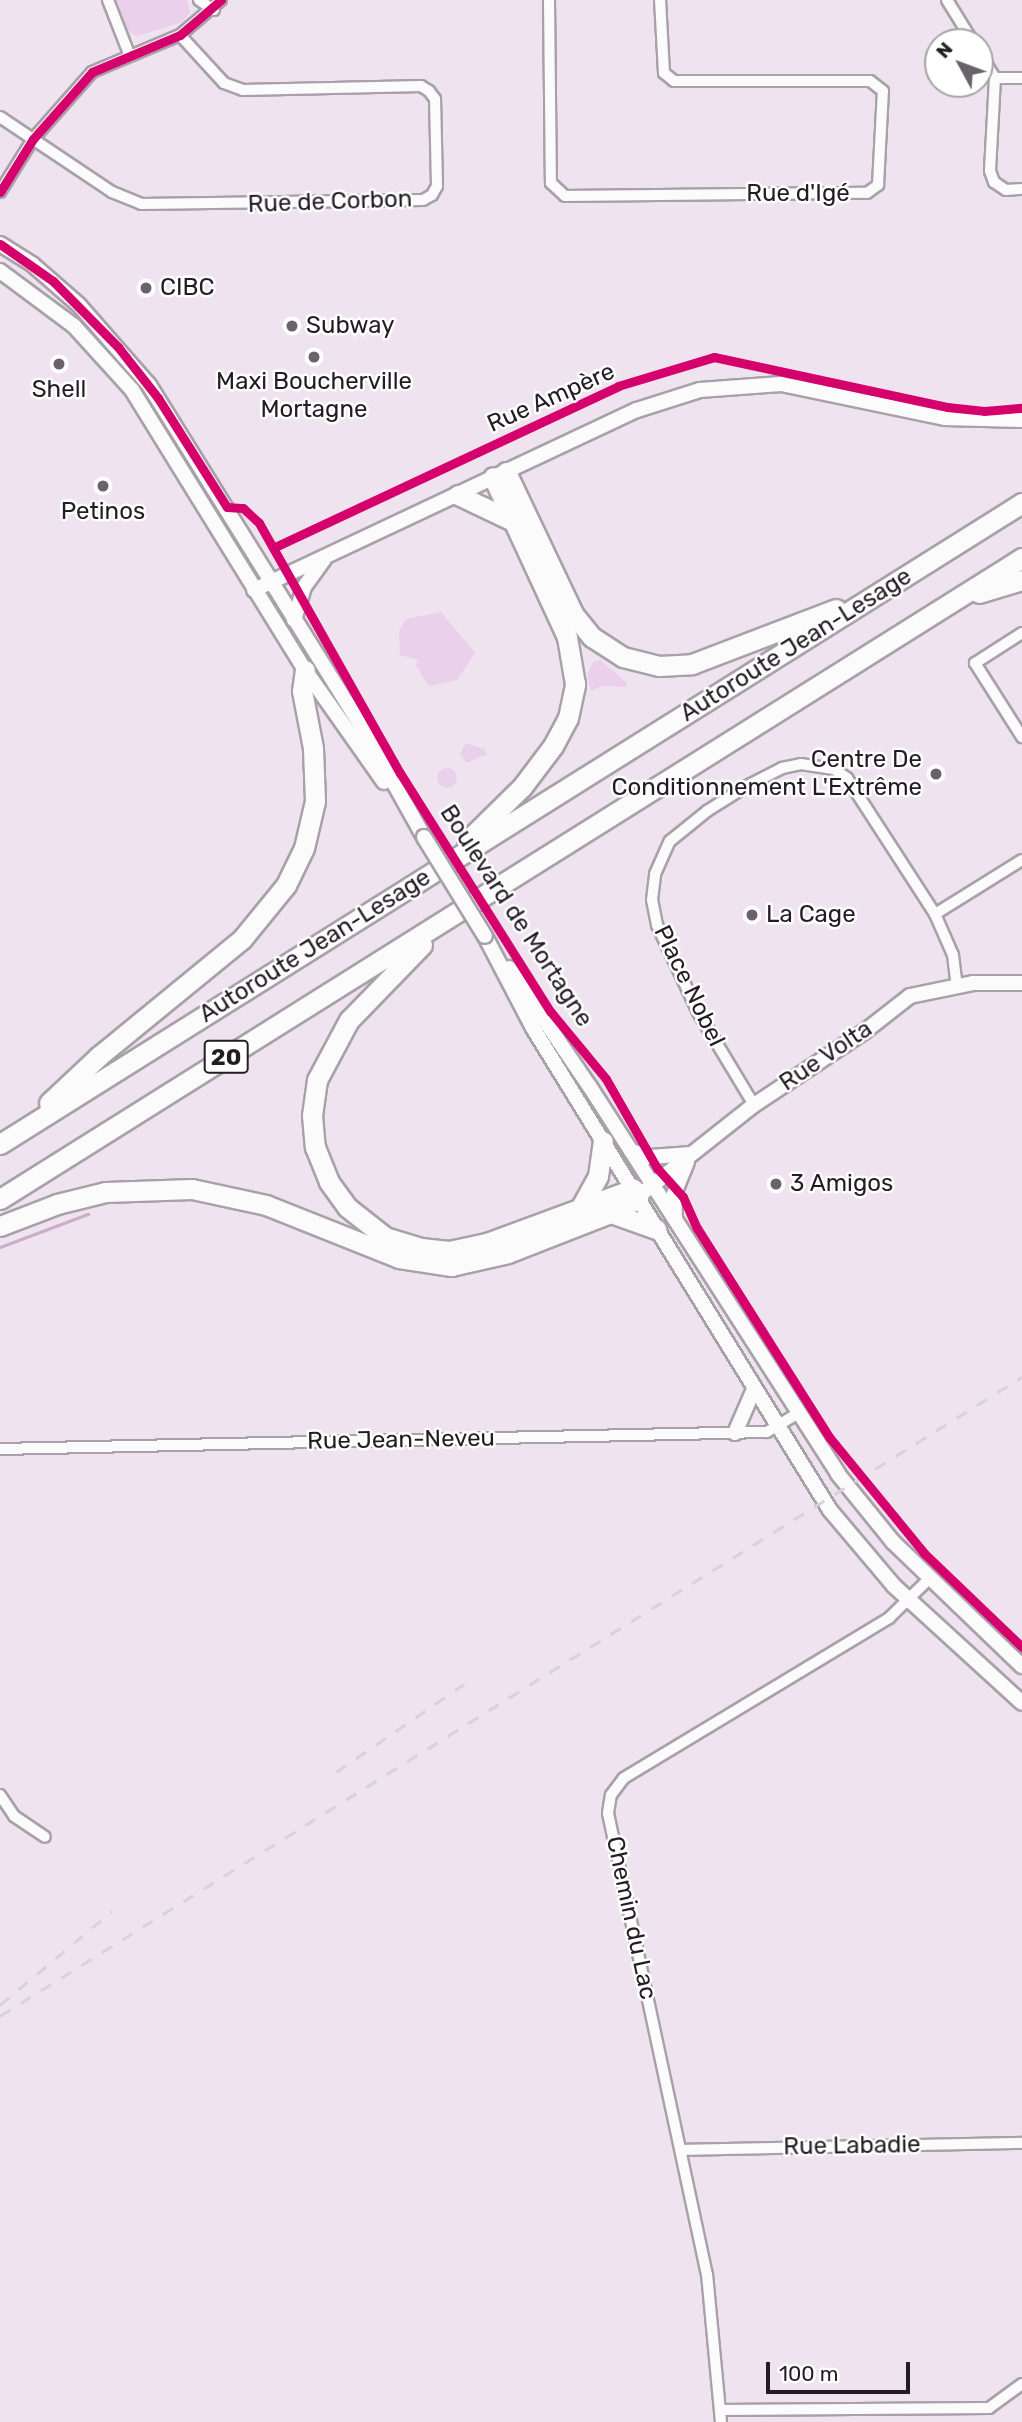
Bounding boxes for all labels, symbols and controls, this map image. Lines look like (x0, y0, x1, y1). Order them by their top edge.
north arrow (924, 28, 994, 98)
text: N (931, 38, 957, 63)
street label: Rue d'Igé (746, 180, 850, 208)
street label: Rue de Corbon (247, 185, 413, 219)
place label: CIBC (160, 274, 215, 302)
marker: CIBC (138, 280, 154, 296)
place label: Subway (306, 312, 394, 340)
marker: Subway (284, 318, 300, 334)
marker: Maxi Boucherville Mortagne (306, 349, 322, 365)
marker: Shell (51, 356, 67, 372)
street label: Rue Ampère (483, 357, 619, 439)
place label: Maxi Boucherville Mortagne (216, 368, 412, 424)
place label: Shell (32, 376, 86, 404)
marker: Petinos (95, 478, 111, 494)
place label: Petinos (61, 498, 145, 526)
street label: Autoroute Jean-Lesage (675, 562, 917, 728)
place label: Centre De Conditionnement L'Extrême (612, 746, 922, 802)
marker: Centre De Conditionnement L'Extrême (928, 766, 944, 782)
street label: Boulevard de Mortagne (433, 800, 599, 1032)
street label: Autoroute Jean-Lesage (194, 863, 436, 1029)
place label: La Cage (766, 901, 856, 929)
marker: La Cage (744, 907, 760, 923)
street label: Place Nobel (647, 921, 731, 1051)
street label: Rue Volta (774, 1014, 878, 1098)
road number: 20 (203, 1038, 249, 1076)
place label: 3 Amigos (790, 1170, 894, 1198)
marker: 3 Amigos (768, 1176, 784, 1192)
street label: Rue Jean-Neveu (307, 1424, 495, 1456)
street label: Chemin du Lac (600, 1834, 662, 2002)
street label: Rue Labadie (783, 2130, 921, 2162)
scale bar (770, 2348, 914, 2392)
text: 100 m (779, 2361, 838, 2386)

